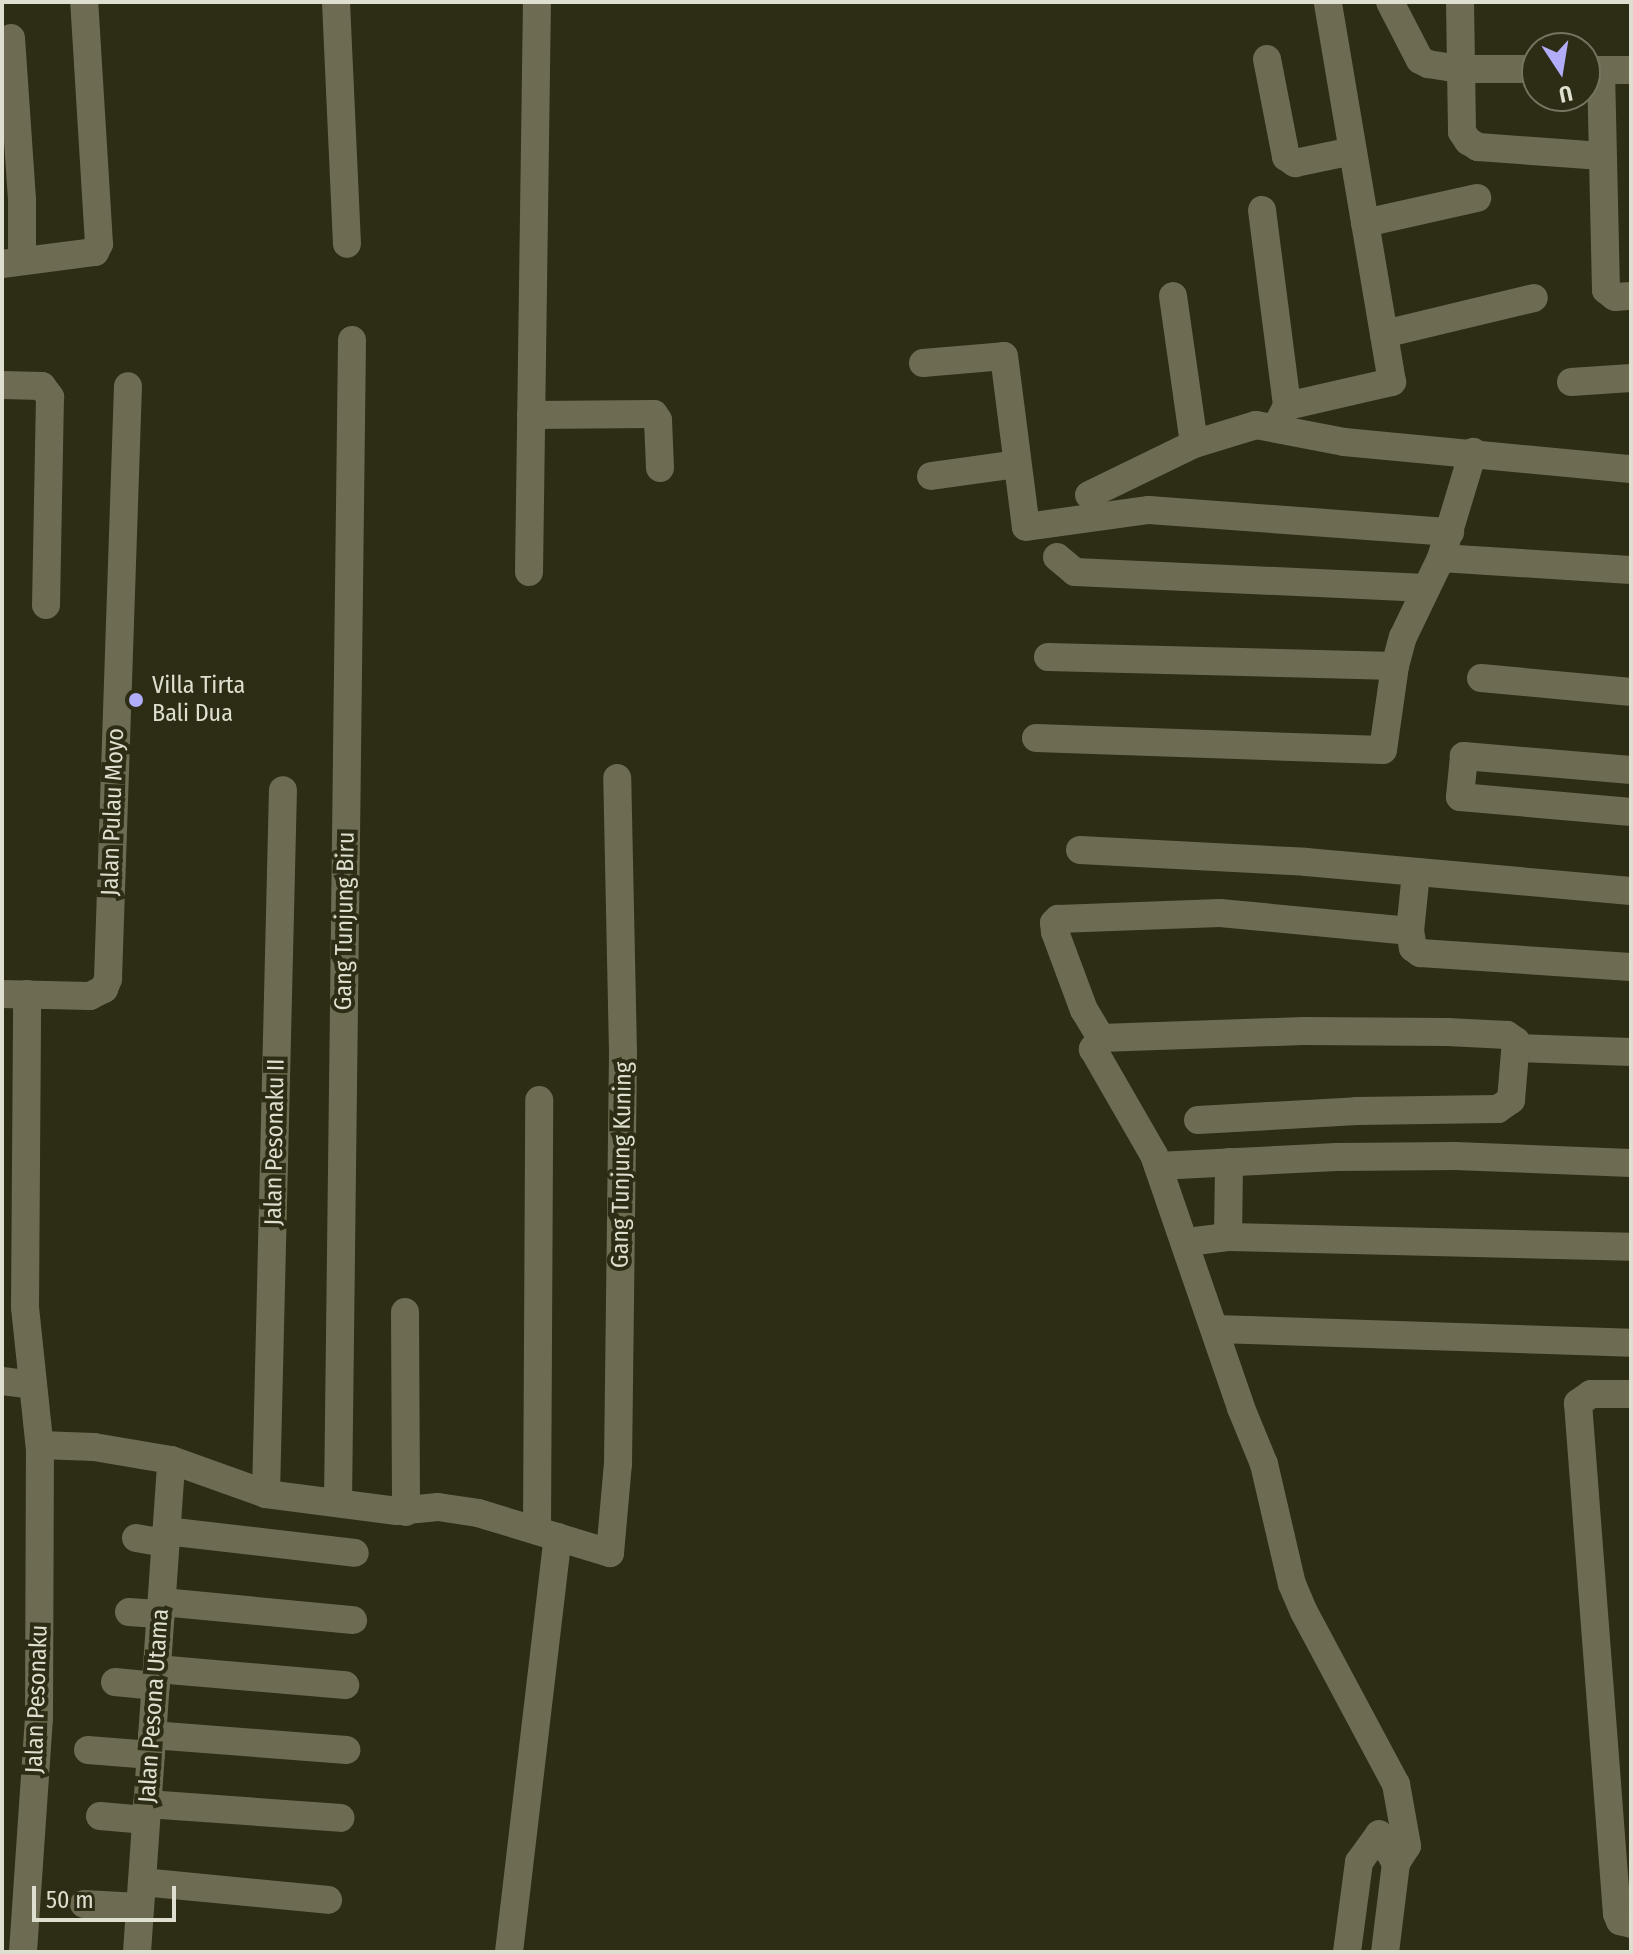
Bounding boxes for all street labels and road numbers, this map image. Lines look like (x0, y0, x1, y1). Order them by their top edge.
street label: Jalan Pulau Moyo (96, 728, 130, 896)
street label: Gang Tunjung Biru (329, 831, 361, 1011)
street label: Jalan Pesonaku II (259, 1058, 291, 1226)
street label: Gang Tunjung Kuning (606, 1062, 638, 1268)
street label: Jalan Pesona Utama (133, 1608, 175, 1804)
street label: Jalan Pesonaku (20, 1624, 54, 1774)

